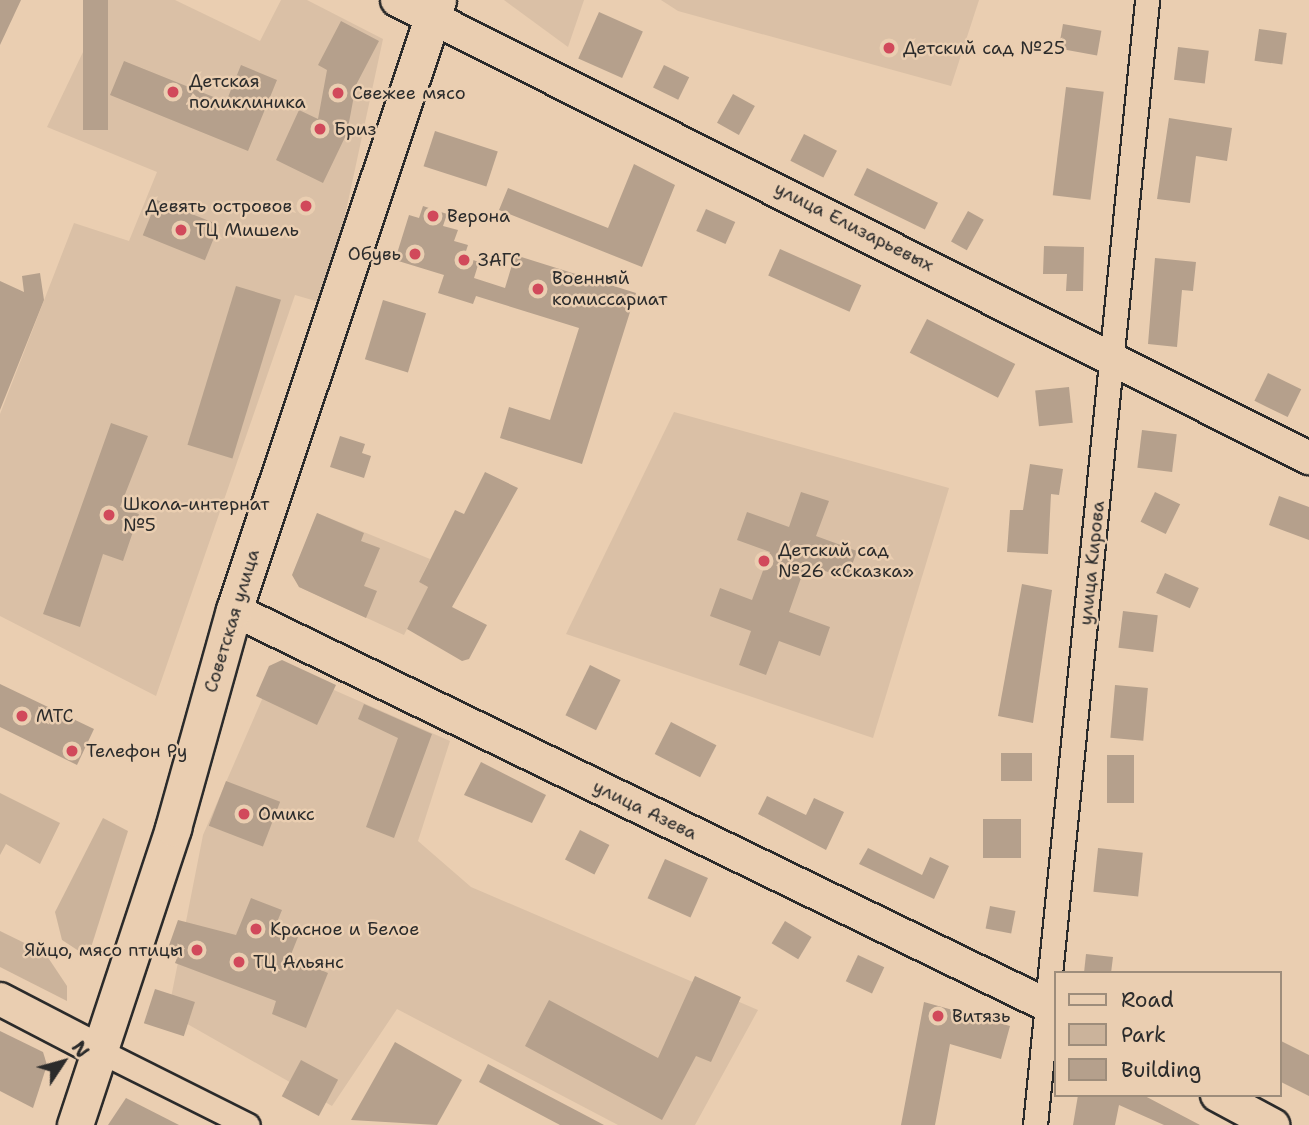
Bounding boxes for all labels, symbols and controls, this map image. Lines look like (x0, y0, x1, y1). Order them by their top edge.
place label: Детский сад №25 (903, 37, 1065, 59)
marker: Детский сад №25 (881, 40, 897, 56)
place label: Детская поликлиника (189, 71, 306, 114)
marker: Детская поликлиника (163, 82, 183, 102)
place label: Свежее мясо (352, 82, 466, 104)
marker: Свежее мясо (330, 85, 346, 101)
place label: Бриз (334, 118, 376, 140)
marker: Бриз (312, 121, 328, 137)
street label: улица Елизарьевых (771, 178, 937, 276)
place label: Девять островов (145, 195, 292, 217)
marker: Девять островов (298, 198, 314, 214)
place label: Верона (447, 205, 510, 227)
marker: Верона (425, 208, 441, 224)
place label: ТЦ Мишель (195, 219, 299, 241)
marker: ТЦ Мишель (173, 222, 189, 238)
place label: Обувь (348, 243, 401, 265)
marker: Обувь (407, 246, 423, 262)
place label: ЗАГС (478, 249, 521, 271)
marker: ЗАГС (456, 252, 472, 268)
place label: Военный комиссариат (552, 268, 667, 310)
marker: Военный комиссариат (530, 281, 546, 297)
place label: Школа-интернат №5 (123, 494, 269, 536)
street label: улица Кирова (1075, 500, 1109, 626)
marker: Школа-интернат №5 (101, 507, 117, 523)
place label: Детский сад №26 «Сказка» (778, 540, 914, 582)
street label: Советская улица (200, 547, 264, 695)
marker: Детский сад №26 «Сказка» (756, 553, 772, 569)
place label: МТС (36, 705, 74, 727)
marker: МТС (14, 708, 30, 724)
place label: Телефон Ру (86, 740, 187, 762)
marker: Телефон Ру (64, 743, 80, 759)
street label: улица Азева (589, 776, 701, 844)
place label: Омикс (258, 803, 315, 825)
marker: Омикс (236, 806, 252, 822)
place label: Красное и Белое (270, 918, 419, 940)
marker: Красное и Белое (248, 921, 264, 937)
place label: Яйцо, мясо птицы (24, 939, 183, 961)
marker: Яйцо, мясо птицы (189, 942, 205, 958)
place label: ТЦ Альянс (253, 951, 344, 973)
marker: ТЦ Альянс (231, 954, 247, 970)
legend (1054, 971, 1281, 1097)
text: Road (1121, 986, 1174, 1014)
place label: Витязь (952, 1005, 1010, 1027)
marker: Витязь (930, 1008, 946, 1024)
text: Park (1121, 1021, 1166, 1049)
north arrow (28, 1027, 98, 1097)
text: N (66, 1036, 95, 1063)
text: Building (1121, 1056, 1201, 1084)

